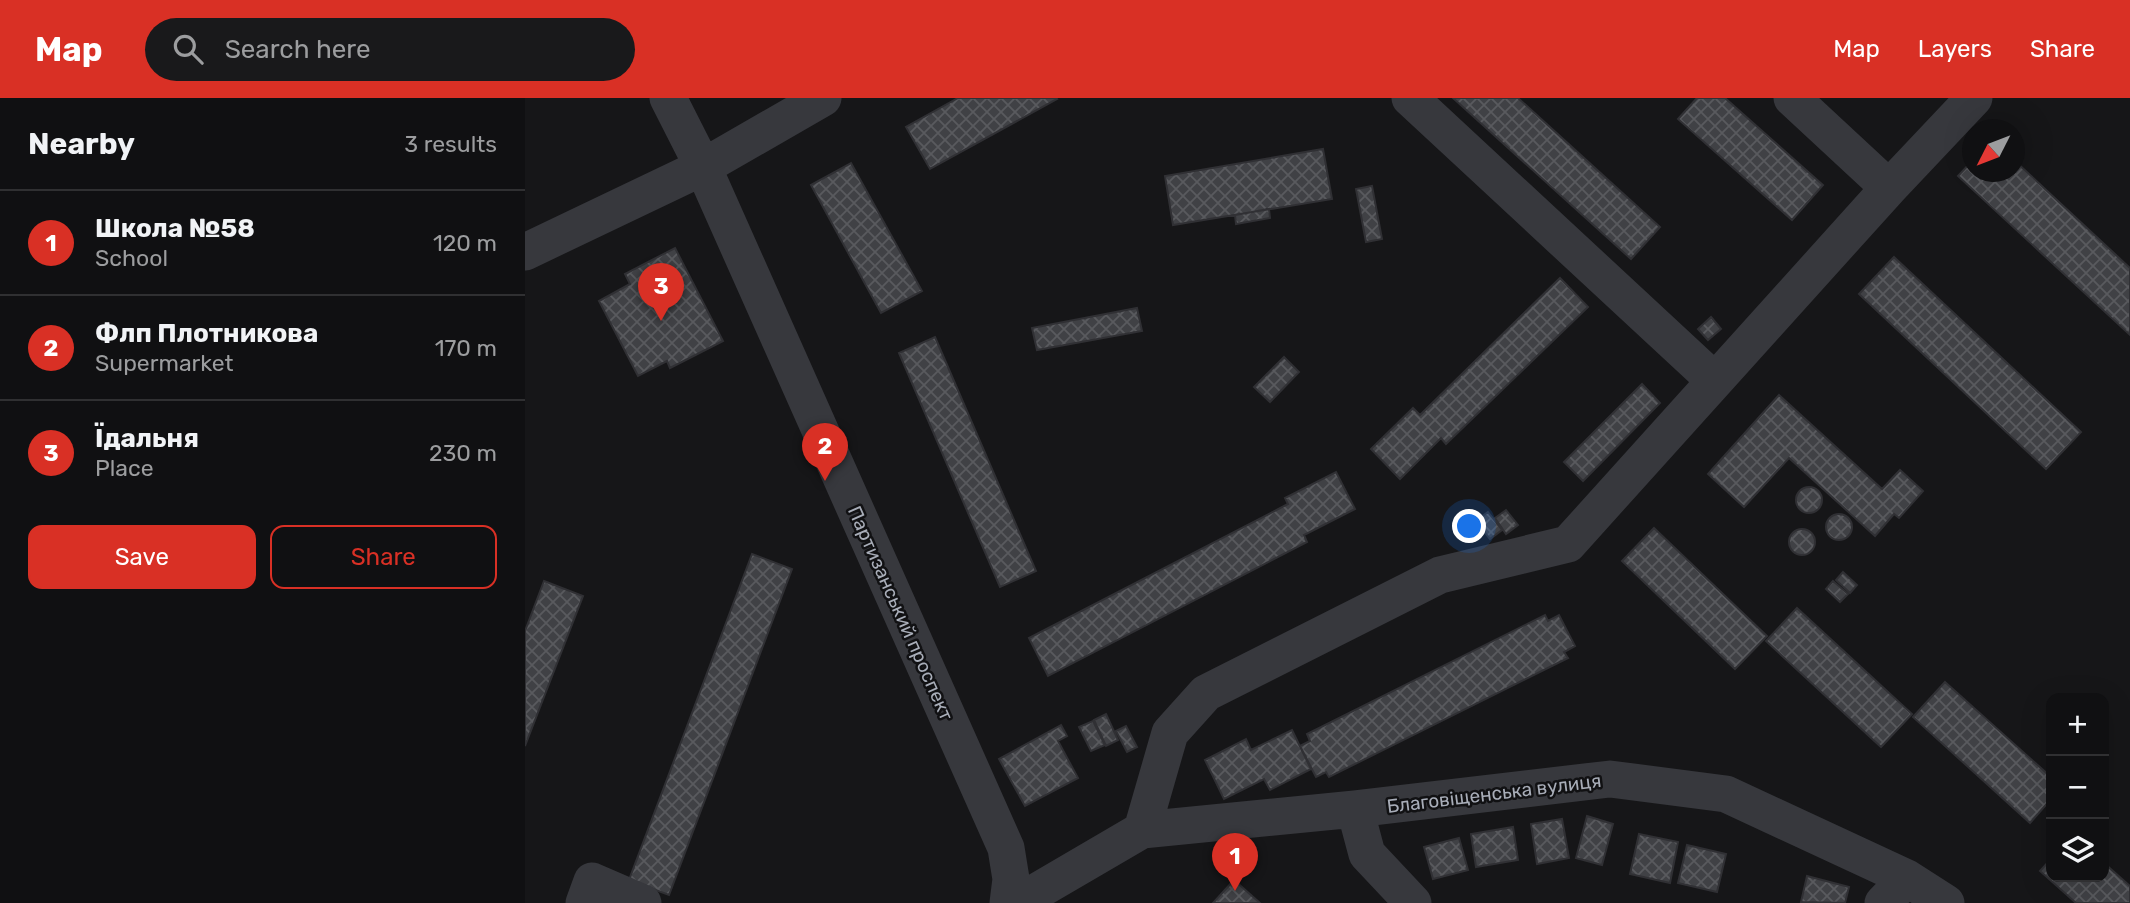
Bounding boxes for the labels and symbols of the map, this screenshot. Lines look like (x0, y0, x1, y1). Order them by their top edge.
north arrow (1962, 119, 2025, 182)
pin: 3 (638, 263, 684, 321)
pin: 2 (802, 423, 848, 481)
street label: Партизанський проспект (843, 502, 958, 724)
your location (1452, 509, 1486, 543)
street label: Благовіщенська вулиця (1385, 769, 1603, 818)
pin: 1 (1212, 833, 1258, 891)

